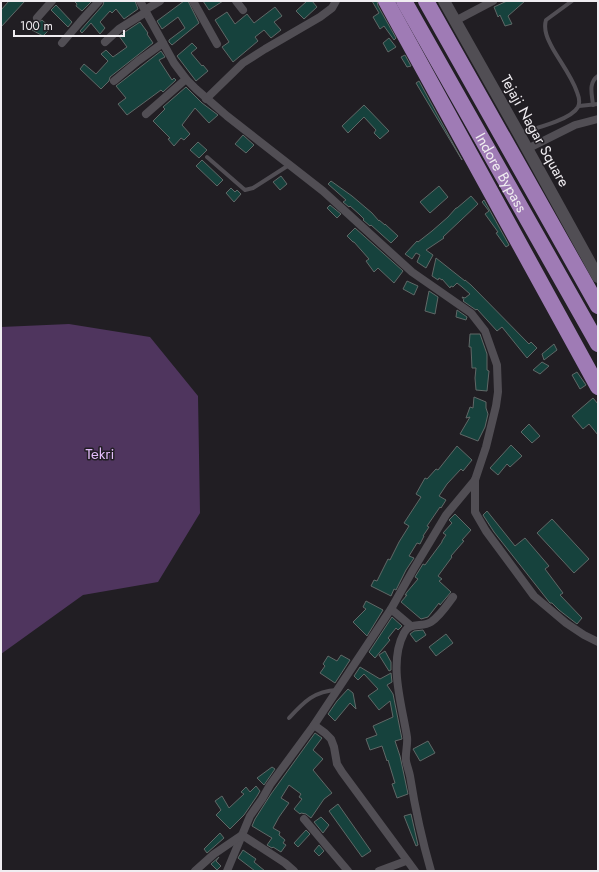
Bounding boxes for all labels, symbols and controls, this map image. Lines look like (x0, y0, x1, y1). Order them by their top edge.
scale bar (14, 12, 124, 38)
text: 100 m (20, 17, 53, 35)
street label: Tejaji Nagar Square (495, 71, 575, 191)
street label: Indore Bypass (470, 129, 532, 216)
park label: Tekri (86, 443, 114, 465)

